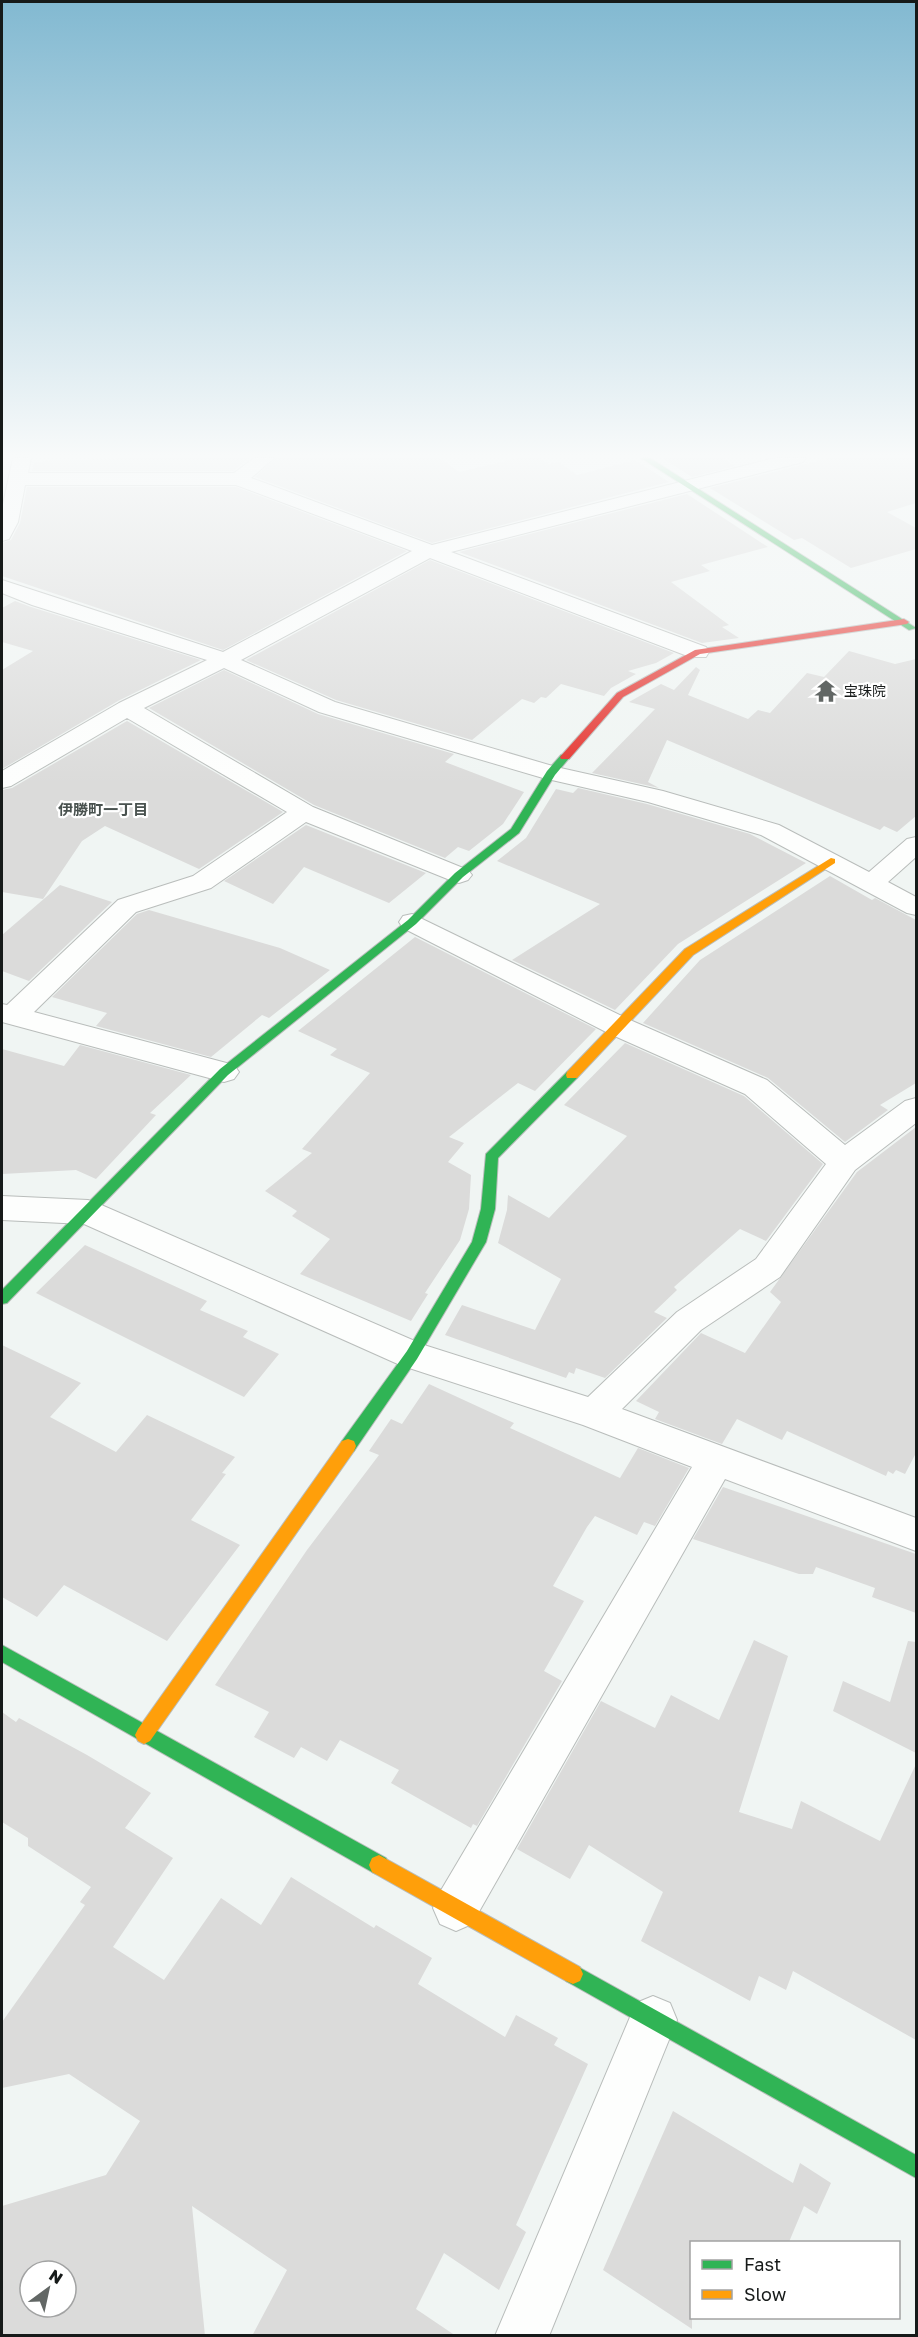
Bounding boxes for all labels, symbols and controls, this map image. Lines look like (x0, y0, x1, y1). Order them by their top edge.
temple icon: 宝珠院 (813, 678, 839, 704)
place label: 宝珠院 (844, 682, 886, 699)
district label: 伊勝町一丁目 (58, 800, 148, 818)
legend (690, 2241, 900, 2319)
text: Fast (744, 2253, 781, 2275)
north arrow (18, 2259, 78, 2319)
text: N (46, 2265, 67, 2288)
text: Slow (744, 2283, 787, 2305)

